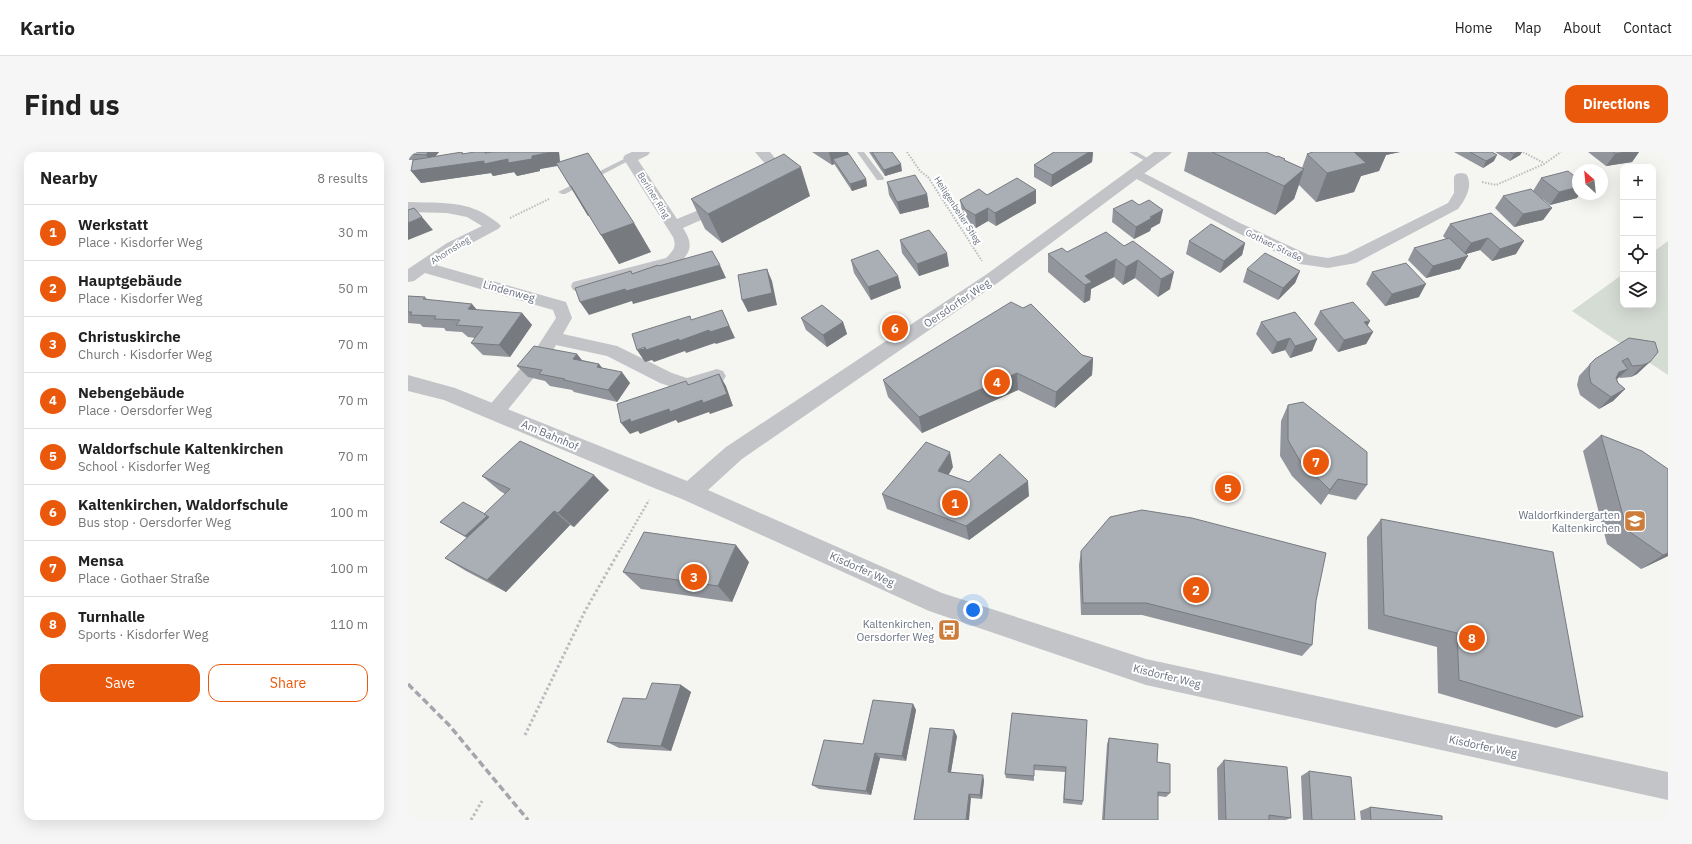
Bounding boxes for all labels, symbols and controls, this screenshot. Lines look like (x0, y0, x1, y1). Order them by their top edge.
text: Kartio (20, 16, 75, 40)
text: Home (1455, 19, 1492, 37)
text: Map (1514, 19, 1541, 37)
text: About (1563, 19, 1601, 37)
text: Contact (1623, 19, 1672, 37)
button: Directions (1565, 85, 1668, 123)
text: Find us (24, 86, 120, 123)
north arrow (1572, 164, 1608, 200)
map controls (1620, 164, 1656, 308)
button: + (1620, 164, 1656, 200)
text: Nearby (40, 167, 98, 189)
text: 8 results (317, 170, 368, 187)
street label: Berliner Ring (636, 170, 673, 220)
street label: Heiligenbeiler Stieg (932, 174, 984, 246)
button: − (1620, 200, 1656, 236)
text: Werkstatt (78, 215, 148, 234)
text: 1 (49, 224, 57, 241)
text: 30 m (338, 224, 368, 241)
street label: Gothaer Straße (1244, 226, 1304, 264)
text: Place · Kisdorfer Weg (78, 234, 202, 251)
street label: Ahornstieg (429, 234, 472, 266)
button: locate (1620, 236, 1656, 272)
text: Hauptgebäude (78, 271, 182, 290)
button: layers (1620, 272, 1656, 308)
street label: Oersdorfer Weg (921, 275, 993, 330)
street label: Lindenweg (481, 277, 537, 305)
text: 2 (49, 280, 57, 297)
text: 50 m (338, 280, 368, 297)
text: Place · Kisdorfer Weg (78, 290, 202, 307)
pin: 6 (882, 313, 908, 343)
text: Christuskirche (78, 327, 181, 346)
text: 3 (49, 336, 57, 353)
text: 70 m (338, 336, 368, 353)
text: Church · Kisdorfer Weg (78, 346, 212, 363)
pin: 4 (984, 367, 1010, 397)
text: Nebengebäude (78, 383, 185, 402)
text: 4 (49, 392, 57, 409)
text: 70 m (338, 392, 368, 409)
text: Place · Oersdorfer Weg (78, 402, 212, 419)
street label: Am Bahnhof (519, 417, 581, 453)
text: Waldorfschule Kaltenkirchen (78, 439, 283, 458)
pin: 7 (1303, 447, 1329, 477)
text: 5 (49, 448, 57, 465)
text: 70 m (338, 448, 368, 465)
text: School · Kisdorfer Weg (78, 458, 210, 475)
pin: 5 (1215, 473, 1241, 503)
pin: 1 (942, 488, 968, 518)
text: Kaltenkirchen, Waldorfschule (78, 495, 288, 514)
text: 6 (49, 504, 57, 521)
text: 100 m (330, 504, 368, 521)
place label: Waldorfkindergarten Kaltenkirchen (1518, 508, 1620, 535)
school or university icon: Waldorfkindergarten Kaltenkirchen (1622, 508, 1648, 534)
text: Bus stop · Oersdorfer Weg (78, 514, 231, 531)
street label: Kisdorfer Weg (827, 548, 897, 590)
text: Mensa (78, 551, 124, 570)
text: 7 (49, 560, 57, 577)
text: 100 m (330, 560, 368, 577)
pin: 3 (681, 562, 707, 592)
text: Place · Gothaer Straße (78, 570, 210, 587)
pin: 2 (1183, 575, 1209, 605)
your location (963, 600, 983, 620)
text: Turnhalle (78, 607, 145, 626)
text: 8 (49, 616, 57, 633)
text: 110 m (330, 616, 368, 633)
place label: Kaltenkirchen, Oersdorfer Weg (856, 617, 934, 644)
bus stop icon: Kaltenkirchen, Oersdorfer Weg (936, 617, 962, 643)
pin: 8 (1459, 623, 1485, 653)
text: Sports · Kisdorfer Weg (78, 626, 208, 643)
street label: Kisdorfer Weg (1132, 661, 1203, 691)
button: Save (40, 664, 200, 702)
button: Share (208, 664, 368, 702)
street label: Kisdorfer Weg (1448, 732, 1519, 760)

